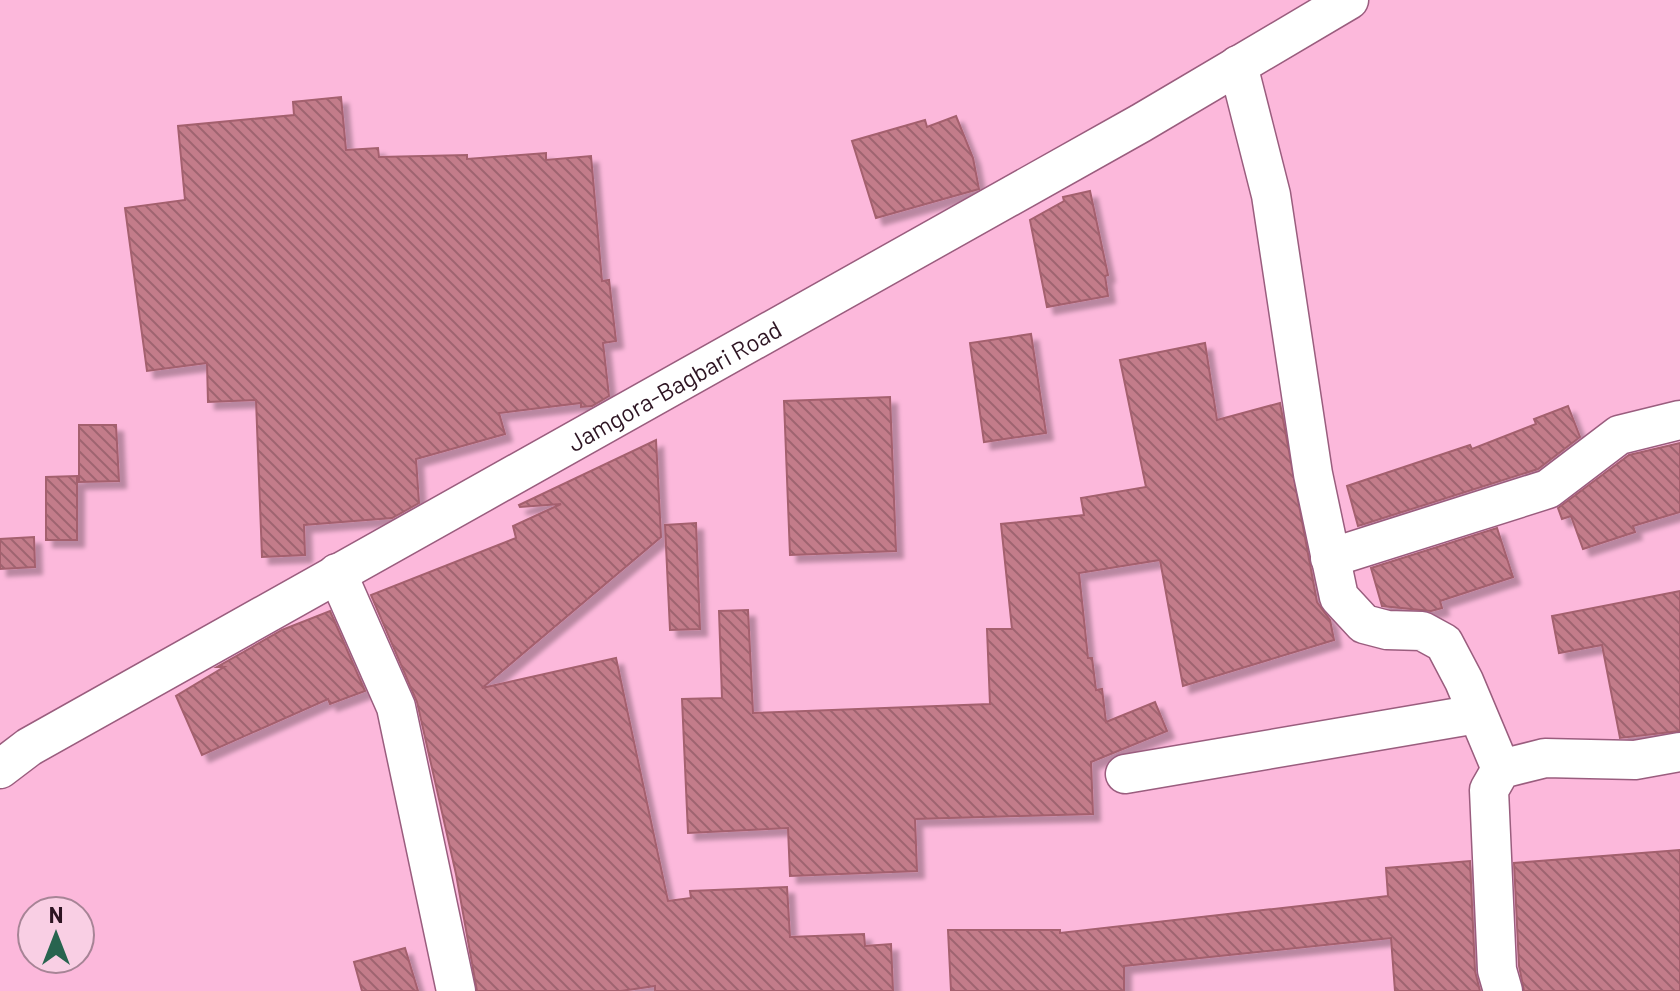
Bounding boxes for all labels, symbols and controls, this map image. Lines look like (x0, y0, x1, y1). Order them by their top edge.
street label: Jamgora-Bagbari Road (562, 314, 786, 457)
north arrow (16, 895, 96, 975)
text: N (49, 901, 63, 927)

